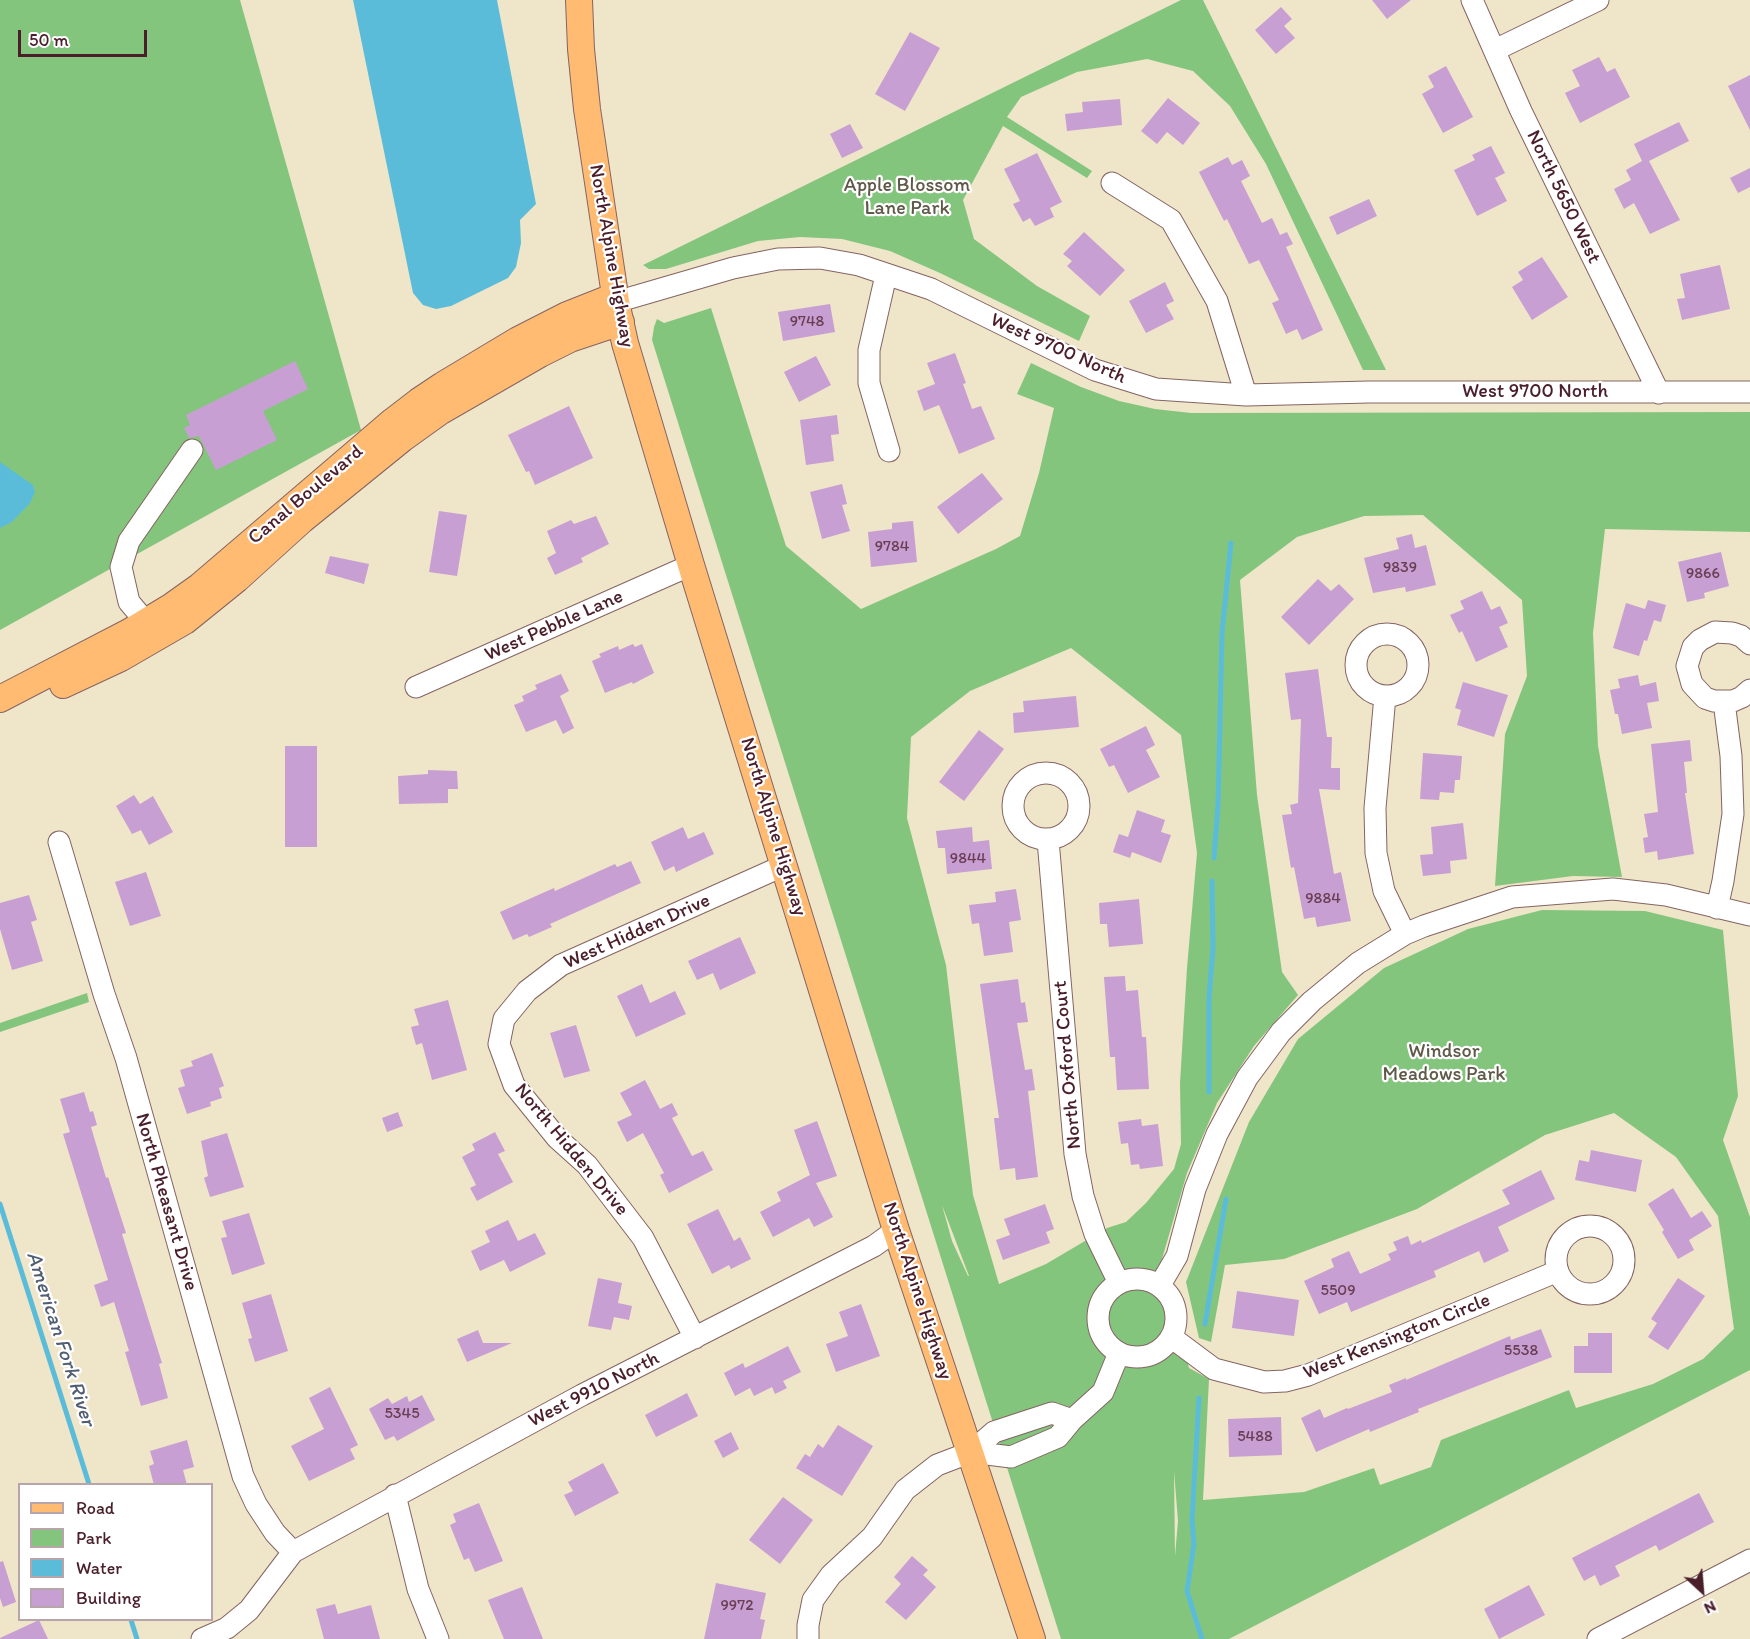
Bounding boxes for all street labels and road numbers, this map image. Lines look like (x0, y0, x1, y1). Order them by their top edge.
street label: North 5650 West (1520, 127, 1606, 267)
street label: North Alpine Highway (583, 163, 639, 349)
street label: West 9700 North (986, 308, 1130, 390)
street label: West 9700 North (1462, 380, 1608, 404)
street label: Canal Boulevard (244, 440, 368, 550)
street label: West Pebble Lane (481, 585, 627, 667)
street label: North Alpine Highway (734, 735, 812, 919)
street label: West Hidden Drive (560, 889, 714, 975)
street label: North Oxford Court (1049, 980, 1087, 1150)
street label: North Hidden Drive (509, 1079, 633, 1221)
street label: North Pheasant Drive (129, 1110, 203, 1294)
street label: North Alpine Highway (877, 1199, 957, 1383)
street label: West Kensington Circle (1300, 1288, 1494, 1386)
street label: West 9910 North (525, 1347, 663, 1433)

